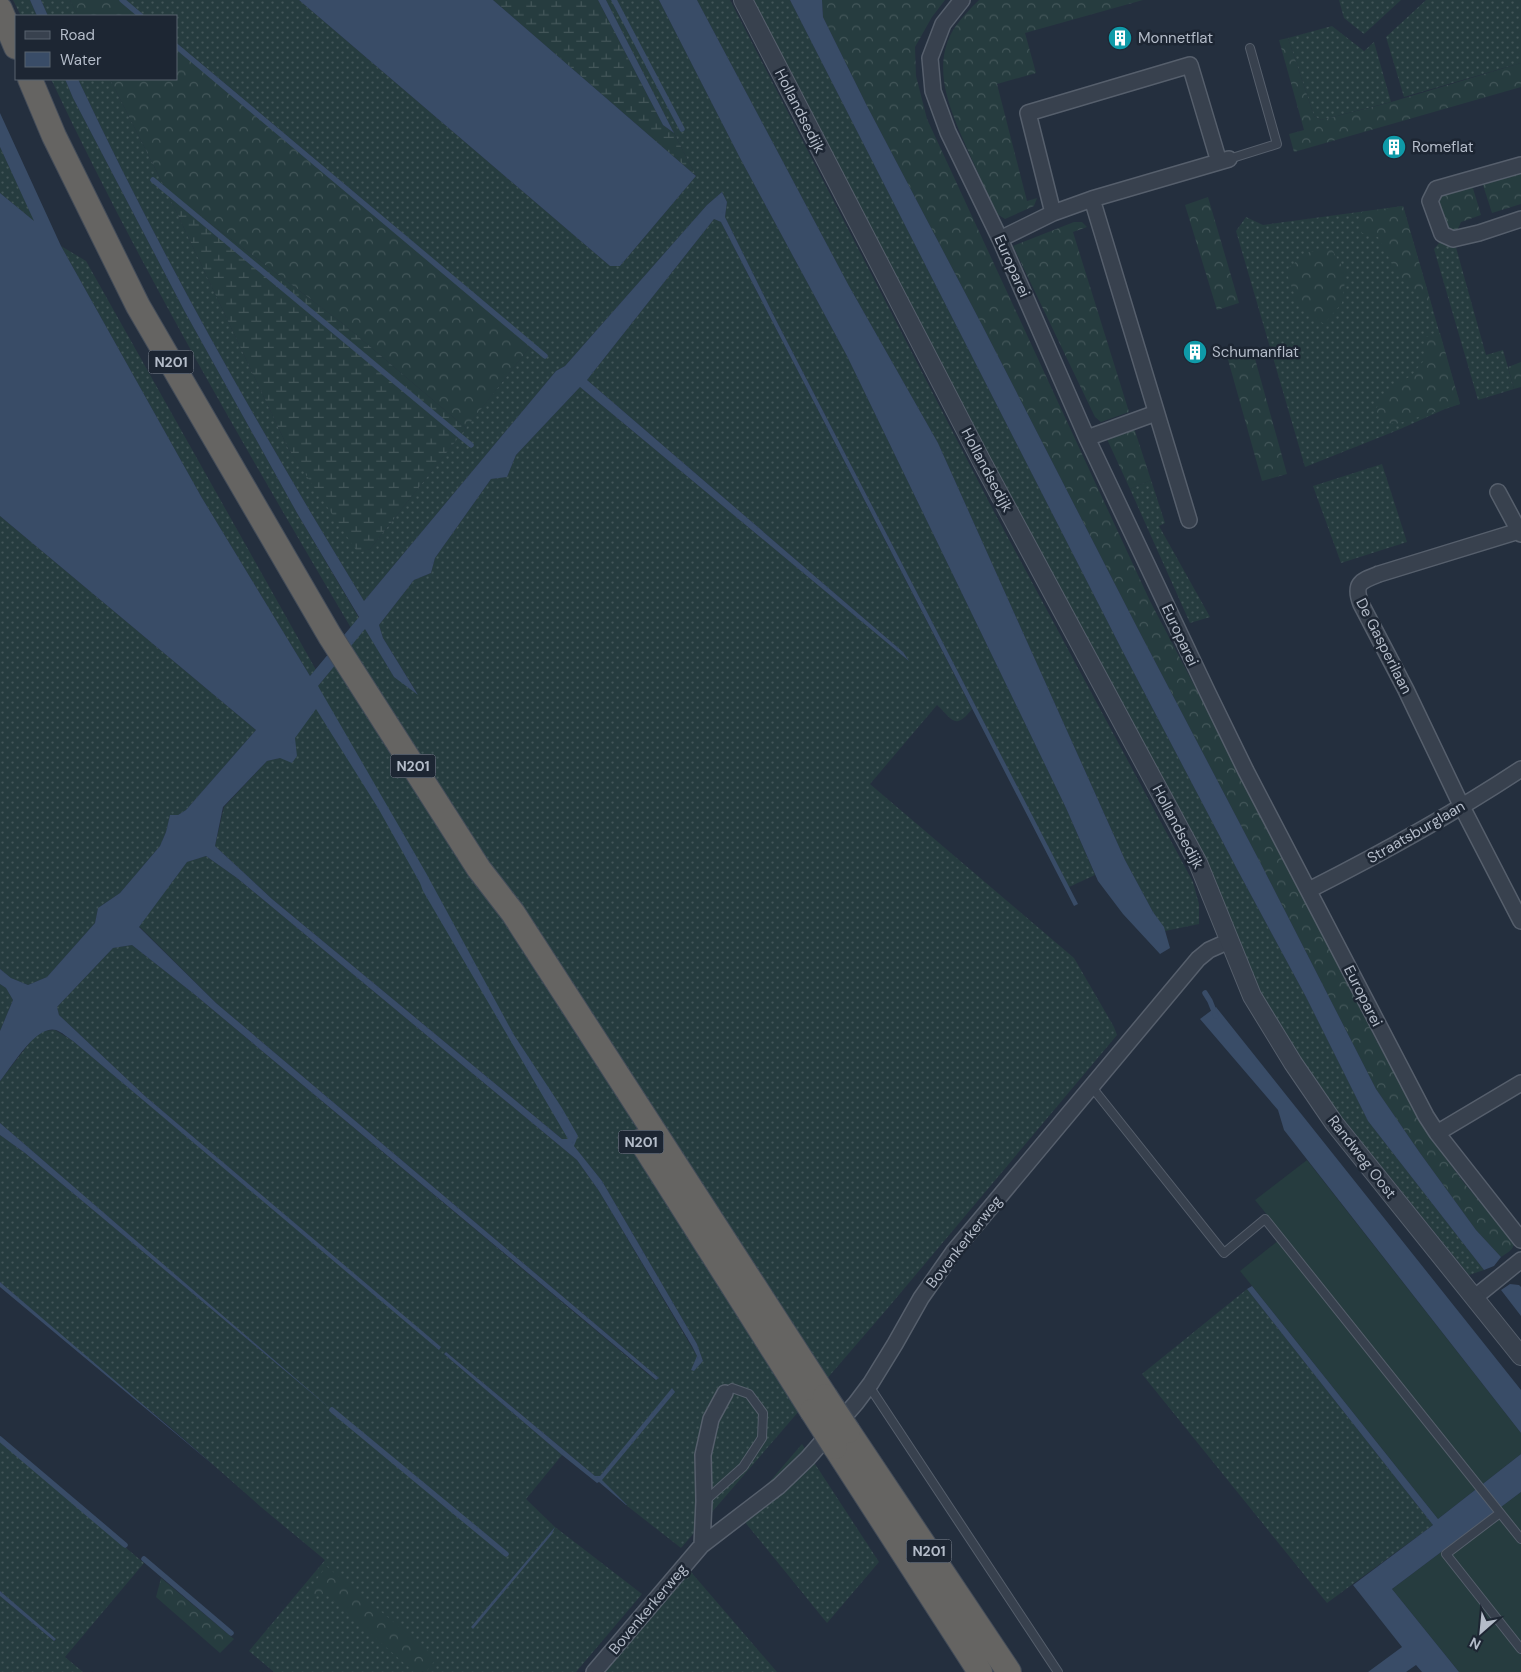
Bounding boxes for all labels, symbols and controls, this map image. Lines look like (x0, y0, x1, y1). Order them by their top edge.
legend (15, 15, 178, 80)
text: Road (60, 25, 95, 45)
building icon: Monnetflat (1107, 25, 1133, 51)
place label: Monnetflat (1138, 28, 1213, 48)
text: Water (60, 50, 102, 70)
street label: Hollandsedijk (770, 65, 830, 157)
building icon: Romeflat (1381, 134, 1407, 160)
place label: Romeflat (1412, 137, 1474, 157)
street label: Europarei (989, 232, 1035, 300)
building icon: Schumanflat (1182, 339, 1208, 365)
place label: Schumanflat (1212, 342, 1299, 362)
road number: N201 (148, 351, 194, 374)
street label: Hollandsedijk (957, 425, 1018, 516)
street label: De Gasperilaan (1351, 595, 1417, 697)
street label: Europarei (1157, 601, 1203, 669)
road number: N201 (390, 754, 436, 778)
street label: Hollandsedijk (1148, 782, 1209, 873)
street label: Straatsburglaan (1364, 796, 1468, 868)
street label: Europarei (1339, 962, 1387, 1030)
street label: Randweg Oost (1323, 1111, 1401, 1203)
road number: N201 (618, 1130, 664, 1154)
street label: Bovenkerkerweg (922, 1192, 1006, 1292)
road number: N201 (906, 1540, 952, 1562)
street label: Bovenkerkerweg (604, 1560, 692, 1658)
north arrow (1456, 1607, 1506, 1657)
text: N (1466, 1633, 1484, 1654)

